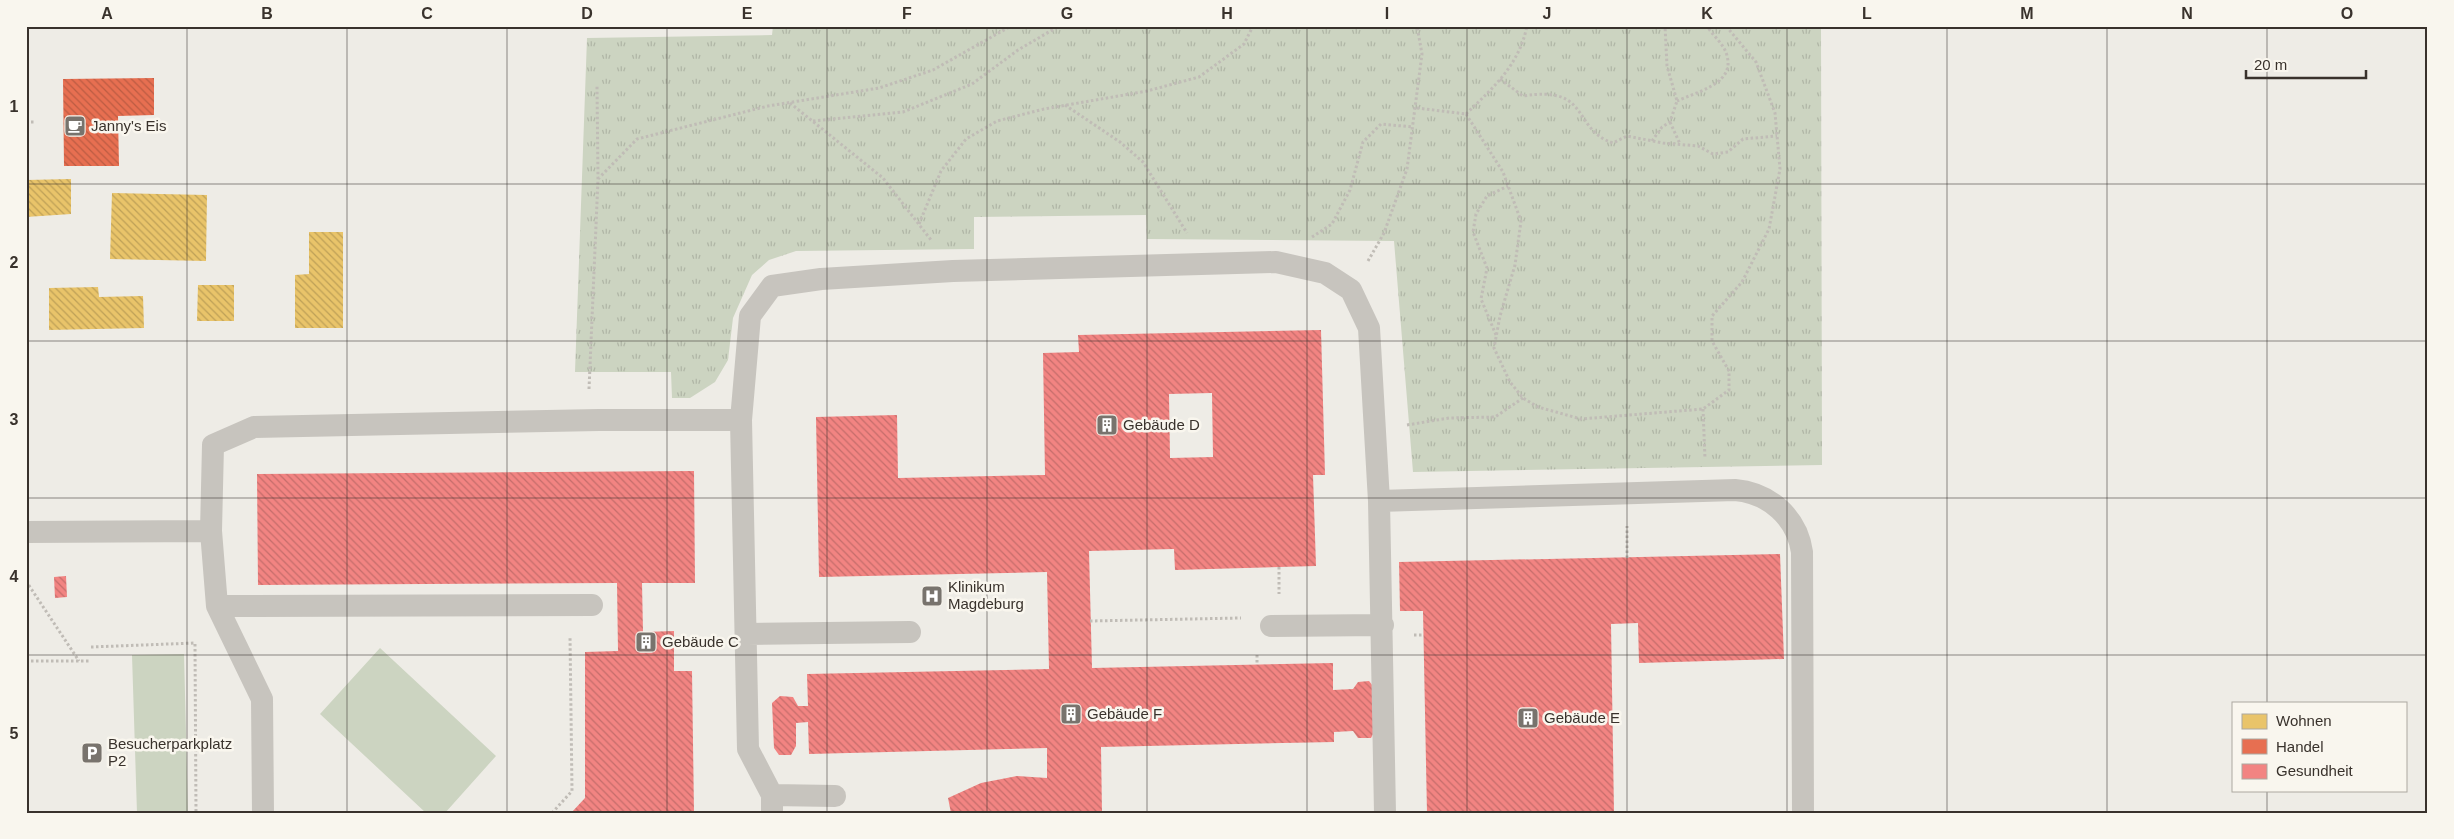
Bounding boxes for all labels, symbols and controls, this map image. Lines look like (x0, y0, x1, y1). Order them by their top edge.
text: A (101, 5, 113, 22)
text: B (261, 5, 273, 22)
text: C (421, 5, 433, 22)
text: D (581, 5, 593, 22)
text: E (742, 5, 753, 22)
text: F (902, 5, 912, 22)
text: G (1061, 5, 1073, 22)
text: H (1221, 5, 1233, 22)
text: I (1385, 5, 1389, 22)
text: J (1543, 5, 1551, 22)
text: K (1701, 5, 1713, 22)
text: L (1862, 5, 1872, 22)
text: M (2020, 5, 2034, 22)
text: N (2181, 5, 2193, 22)
text: O (2341, 5, 2353, 22)
scale bar (2246, 48, 2366, 80)
text: 20 m (2254, 56, 2287, 73)
text: 1 (10, 98, 19, 115)
cafe icon: Janny's Eis (63, 114, 87, 138)
place label: Janny's Eis (91, 117, 166, 134)
text: 2 (10, 254, 19, 271)
text: 3 (10, 411, 19, 428)
building icon: Gebäude D (1095, 413, 1119, 437)
place label: Gebäude D (1123, 416, 1200, 433)
text: 4 (10, 568, 19, 585)
place label: Klinikum Magdeburg (948, 578, 1024, 612)
hospital icon: Klinikum Magdeburg (920, 584, 944, 608)
building icon: Gebäude C (634, 630, 658, 654)
place label: Gebäude C (662, 633, 739, 650)
building icon: Gebäude F (1059, 702, 1083, 726)
legend (2232, 702, 2406, 792)
place label: Gebäude F (1087, 705, 1162, 722)
building icon: Gebäude E (1516, 706, 1540, 730)
place label: Gebäude E (1544, 709, 1620, 726)
text: Wohnen (2276, 712, 2332, 729)
text: 5 (10, 725, 19, 742)
place label: Besucherparkplatz P2 (108, 735, 232, 769)
text: Handel (2276, 738, 2324, 755)
parking icon: Besucherparkplatz P2 (80, 741, 104, 765)
text: Gesundheit (2276, 762, 2354, 779)

